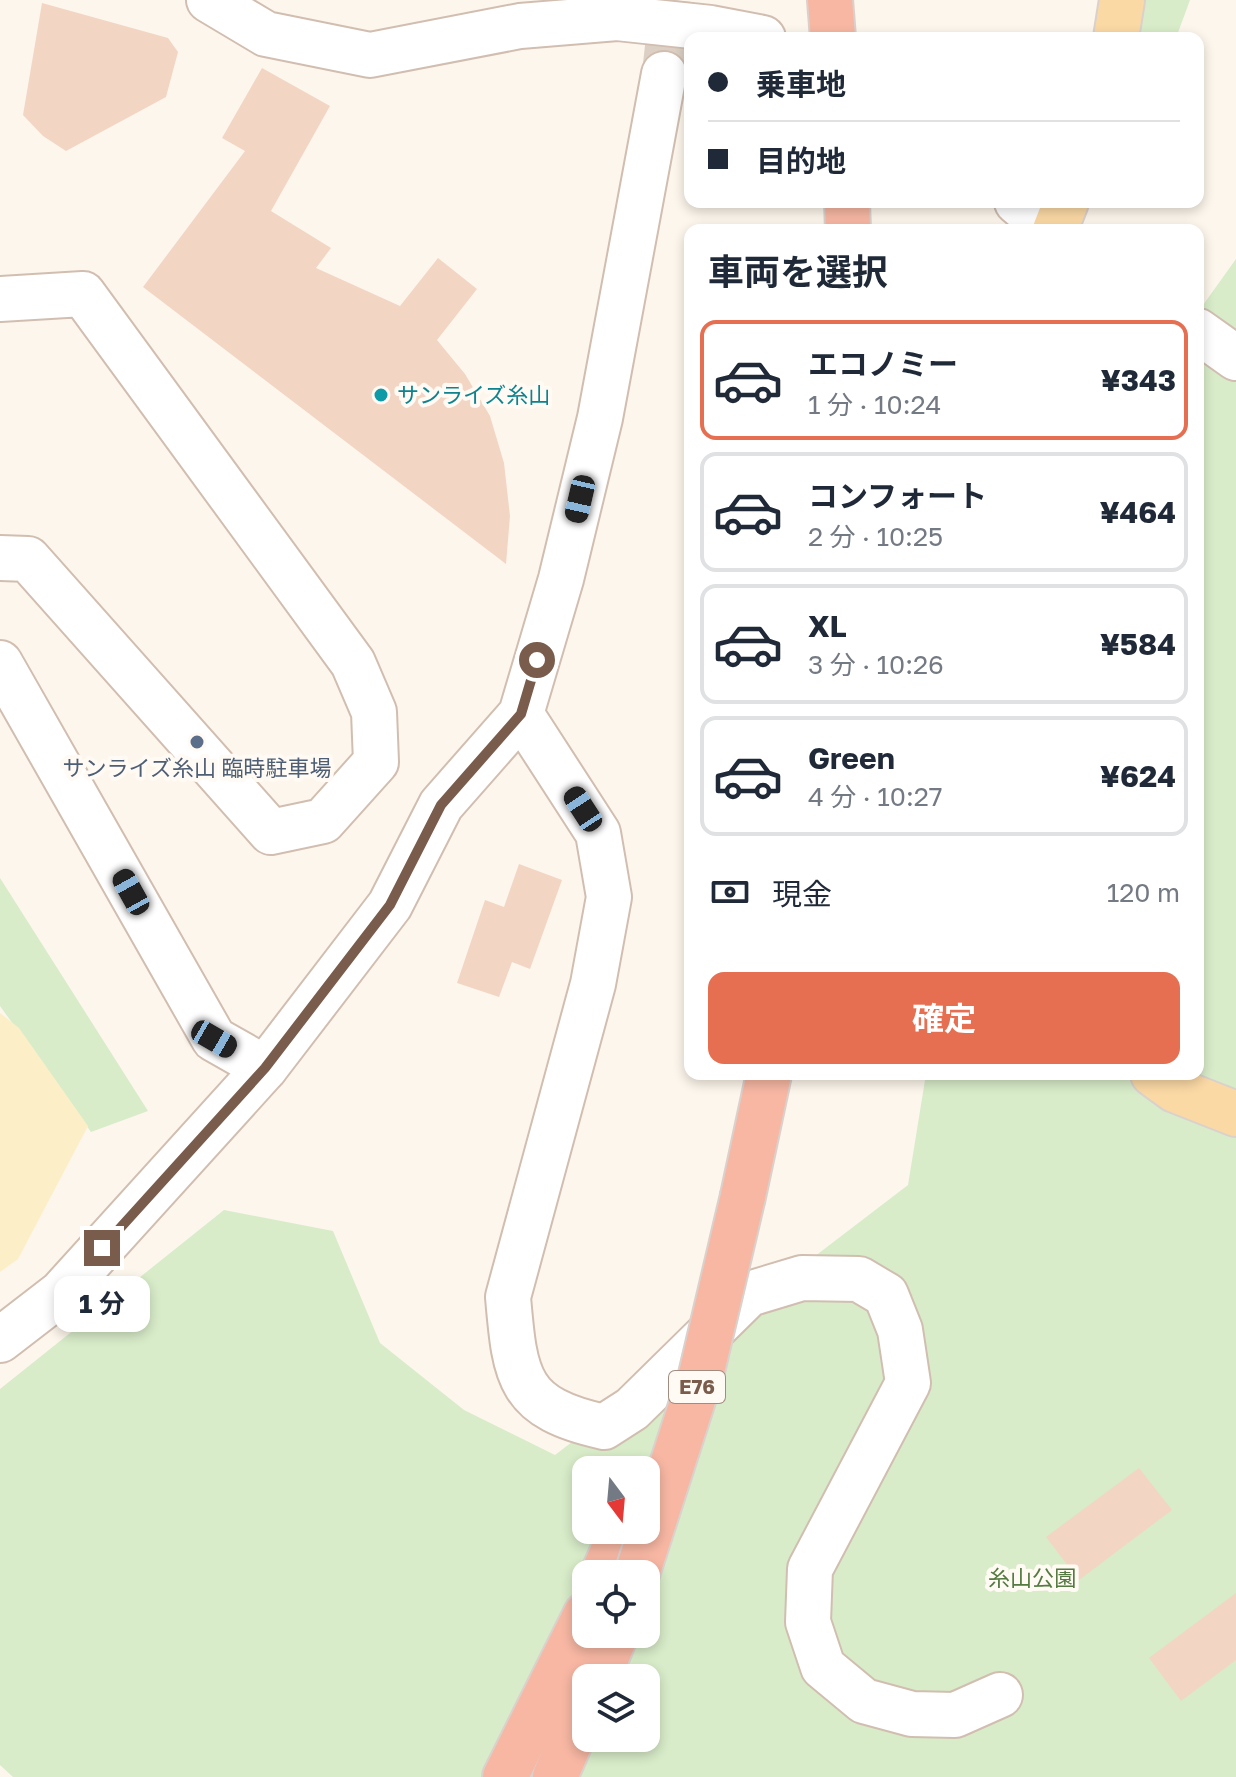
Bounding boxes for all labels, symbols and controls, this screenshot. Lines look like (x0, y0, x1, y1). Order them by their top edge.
text: 乗車地 (756, 66, 846, 102)
text: 目的地 (756, 143, 846, 179)
text: 車両を選択 (708, 250, 888, 293)
icon: car (712, 344, 784, 416)
text: エコノミー (808, 346, 958, 382)
text: ¥343 (1101, 362, 1176, 398)
place label: サンライズ糸山 (397, 381, 550, 408)
marker: サンライズ糸山 (372, 386, 390, 404)
text: 1 分 · 10:24 (808, 389, 941, 420)
car (563, 473, 597, 525)
icon: car (712, 476, 784, 548)
text: コンフォート (808, 478, 987, 514)
text: ¥464 (1100, 494, 1176, 530)
text: 2 分 · 10:25 (808, 521, 943, 552)
icon: car (712, 608, 784, 680)
text: XL (808, 608, 847, 644)
text: ¥584 (1100, 626, 1176, 662)
route start (519, 642, 555, 678)
text: 3 分 · 10:26 (808, 649, 944, 680)
marker: サンライズ糸山 臨時駐車場 (188, 733, 206, 751)
icon: car (712, 740, 784, 812)
text: Green (808, 740, 895, 776)
place label: サンライズ糸山 臨時駐車場 (63, 754, 331, 781)
text: ¥624 (1100, 758, 1176, 794)
text: 4 分 · 10:27 (808, 781, 943, 812)
car (560, 782, 606, 836)
car (109, 865, 153, 919)
icon: cash (708, 870, 752, 914)
text: 現金 (772, 876, 832, 912)
text: 120 m (1107, 877, 1180, 908)
button: 確定 (708, 972, 1180, 1064)
car (187, 1017, 241, 1061)
route end (84, 1230, 120, 1266)
callout: 1 分 (54, 1276, 150, 1332)
text: 1 分 (79, 1288, 125, 1319)
road number: E76 (669, 1371, 725, 1403)
north arrow (572, 1456, 660, 1544)
map controls (572, 1456, 660, 1752)
button: locate (572, 1560, 660, 1648)
park label: 糸山公園 (988, 1564, 1076, 1591)
button: layers (572, 1664, 660, 1752)

